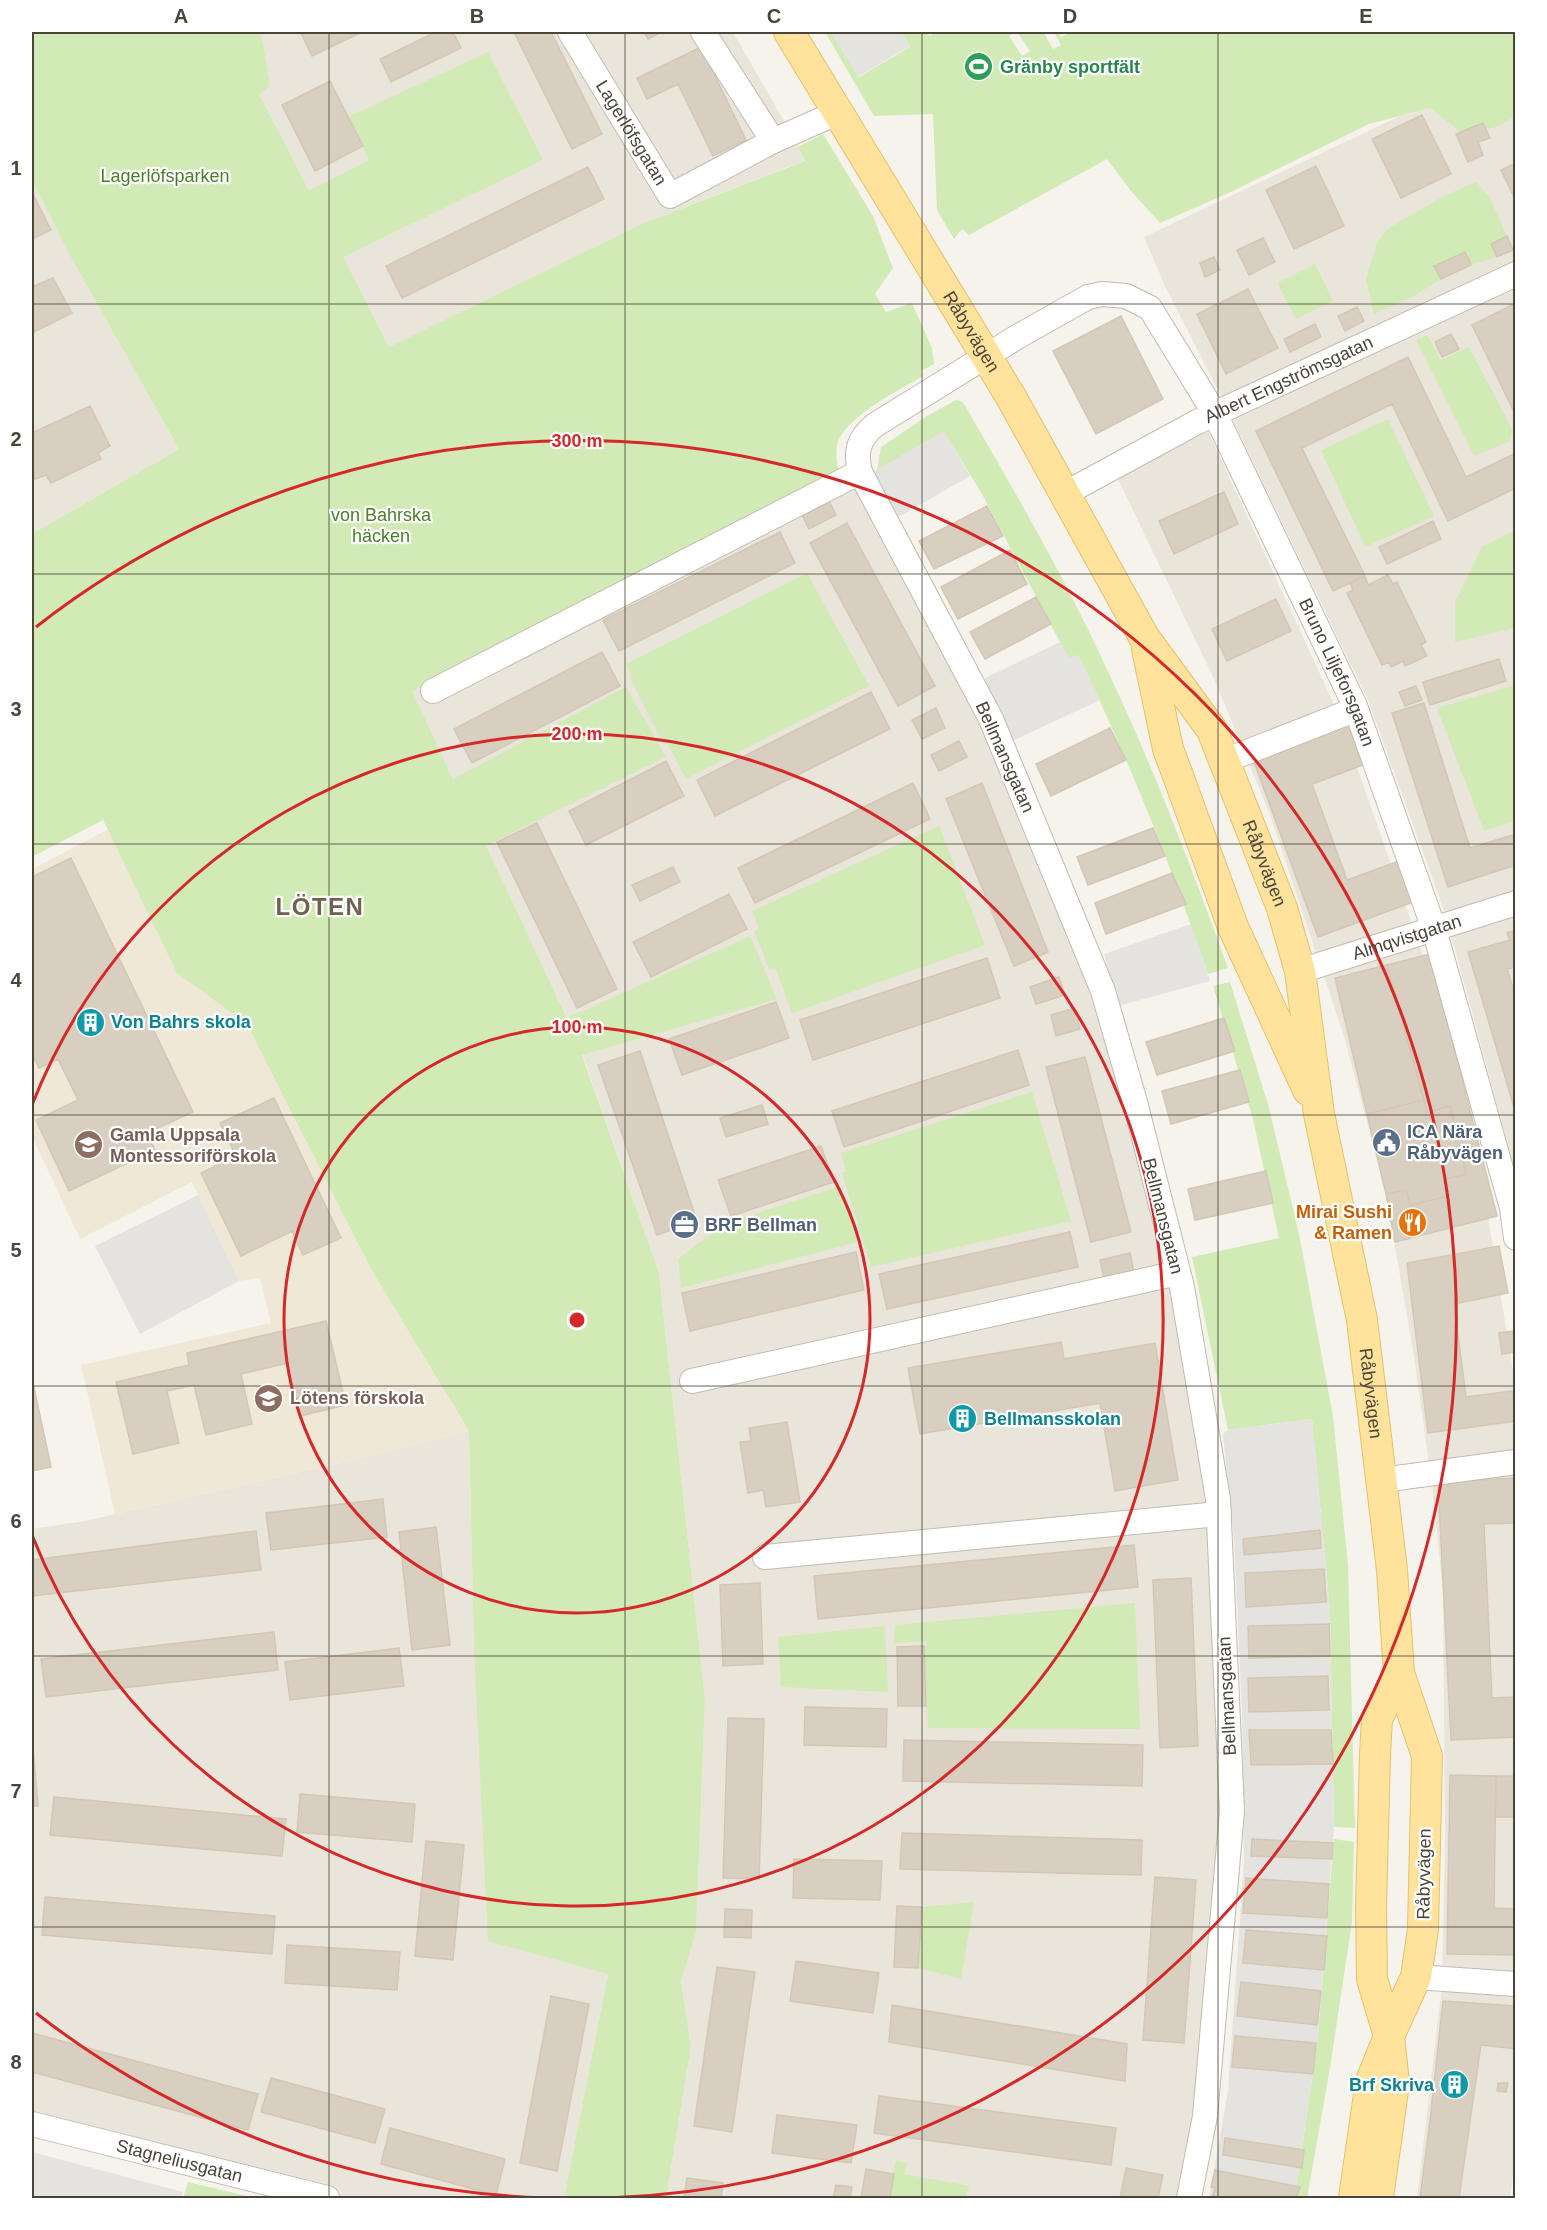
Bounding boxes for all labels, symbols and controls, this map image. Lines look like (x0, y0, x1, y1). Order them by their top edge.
text: A (174, 5, 188, 27)
text: B (470, 5, 484, 27)
text: C (767, 5, 781, 27)
text: D (1063, 5, 1077, 27)
text: E (1359, 5, 1373, 27)
sports icon: Gränby sportfält (963, 51, 995, 83)
place label: Gränby sportfält (1000, 57, 1140, 77)
street label: Lagerlöfsgatan (592, 77, 671, 189)
text: 1 (10, 157, 22, 179)
park label: Lagerlöfsparken (100, 166, 230, 186)
street label: Råbyvägen (939, 288, 1004, 376)
street label: Albert Engströmsgatan (1201, 332, 1376, 427)
text: 2 (10, 428, 22, 450)
text: 300 m (551, 431, 603, 451)
park label: von Bahrska häcken (331, 505, 432, 546)
street label: Bruno Liljeforsgatan (1295, 595, 1378, 749)
text: 3 (10, 698, 22, 720)
street label: Bellmansgatan (972, 699, 1038, 815)
text: 200 m (551, 724, 603, 744)
street label: Råbyvägen (1238, 817, 1290, 909)
district label: LÖTEN (276, 893, 364, 920)
street label: Almqvistgatan (1350, 911, 1464, 964)
text: 4 (10, 969, 22, 991)
building icon: Von Bahrs skola (74, 1006, 106, 1038)
place label: Von Bahrs skola (111, 1012, 252, 1032)
text: 100 m (551, 1017, 603, 1037)
place label: ICA Nära Råbyvägen (1407, 1122, 1503, 1163)
place label: Gamla Uppsala Montessoriförskola (110, 1125, 277, 1166)
public building icon: ICA Nära Råbyvägen (1370, 1126, 1402, 1158)
school or university icon: Gamla Uppsala Montessoriförskola (73, 1129, 105, 1161)
street label: Bellmansgatan (1139, 1156, 1187, 1276)
place label: Mirai Sushi & Ramen (1296, 1202, 1392, 1243)
restaurant icon: Mirai Sushi & Ramen (1397, 1206, 1429, 1238)
office icon: BRF Bellman (668, 1209, 700, 1241)
place label: BRF Bellman (705, 1215, 817, 1235)
text: 5 (10, 1239, 22, 1261)
centre of rings (567, 1310, 587, 1330)
street label: Råbyvägen (1355, 1347, 1386, 1440)
school or university icon: Lötens förskola (253, 1382, 285, 1414)
place label: Lötens förskola (290, 1388, 425, 1408)
building icon: Bellmansskolan (947, 1403, 979, 1435)
place label: Bellmansskolan (984, 1409, 1121, 1429)
text: 6 (10, 1510, 22, 1532)
street label: Bellmansgatan (1214, 1636, 1240, 1756)
text: 7 (10, 1780, 22, 1802)
street label: Råbyvägen (1413, 1828, 1435, 1920)
text: 8 (10, 2051, 22, 2073)
building icon: Brf Skriva (1439, 2069, 1471, 2101)
place label: Brf Skriva (1349, 2075, 1435, 2095)
street label: Stagneliusgatan (114, 2136, 245, 2186)

